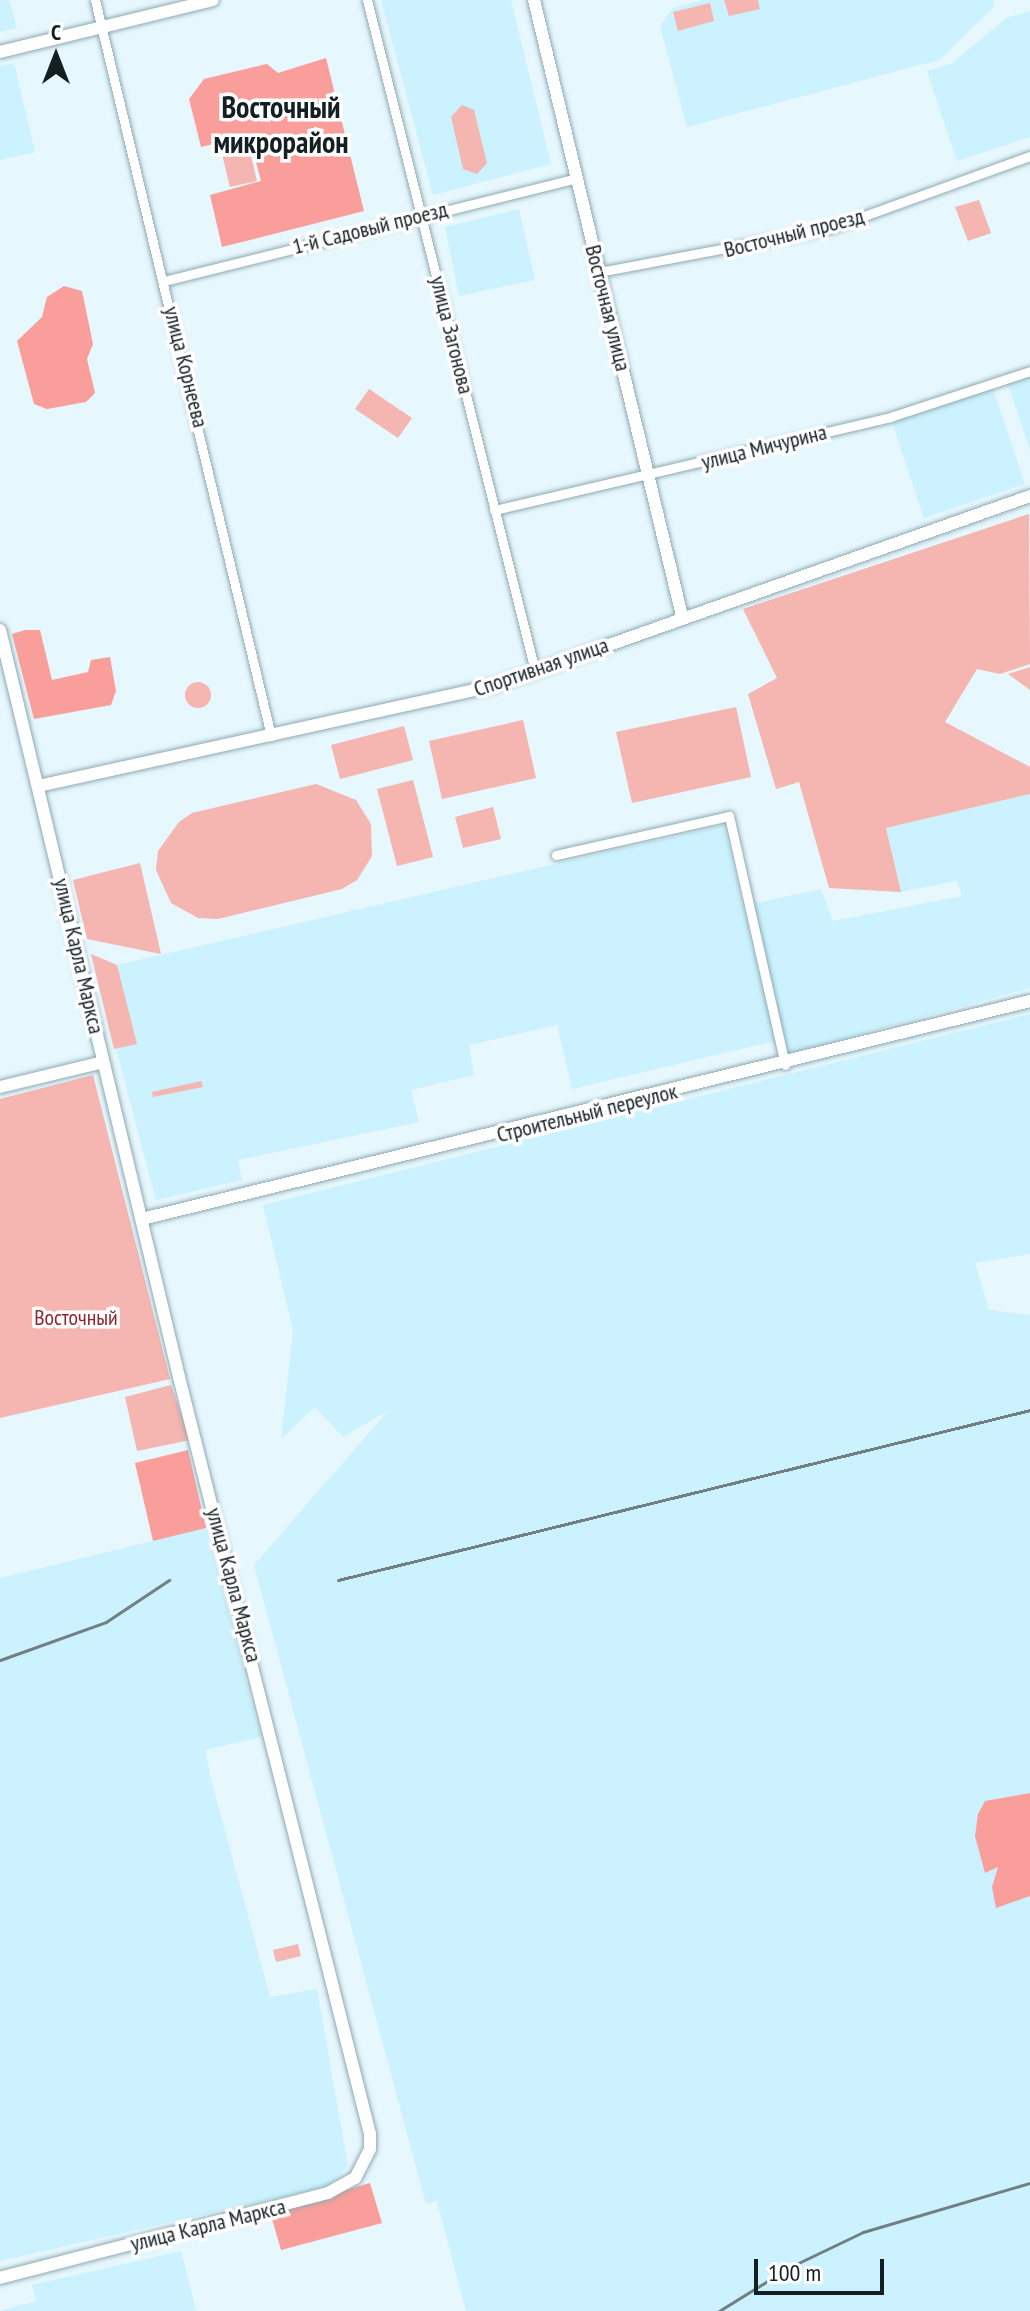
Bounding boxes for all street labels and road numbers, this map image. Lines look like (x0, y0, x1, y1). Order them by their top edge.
street label: 1-й Садовый проезд (290, 196, 450, 260)
street label: Восточный проезд (721, 203, 867, 263)
street label: Восточная улица (580, 242, 636, 374)
street label: улица Загонова (425, 273, 479, 397)
street label: улица Корнеева (158, 304, 214, 430)
street label: улица Мичурина (699, 419, 829, 475)
street label: Спортивная улица (470, 632, 612, 702)
street label: улица Карла Маркса (48, 876, 110, 1036)
street label: Строительный переулок (494, 1078, 680, 1148)
street label: улица Карла Маркса (201, 1505, 267, 1665)
street label: улица Карла Маркса (128, 2193, 288, 2257)

